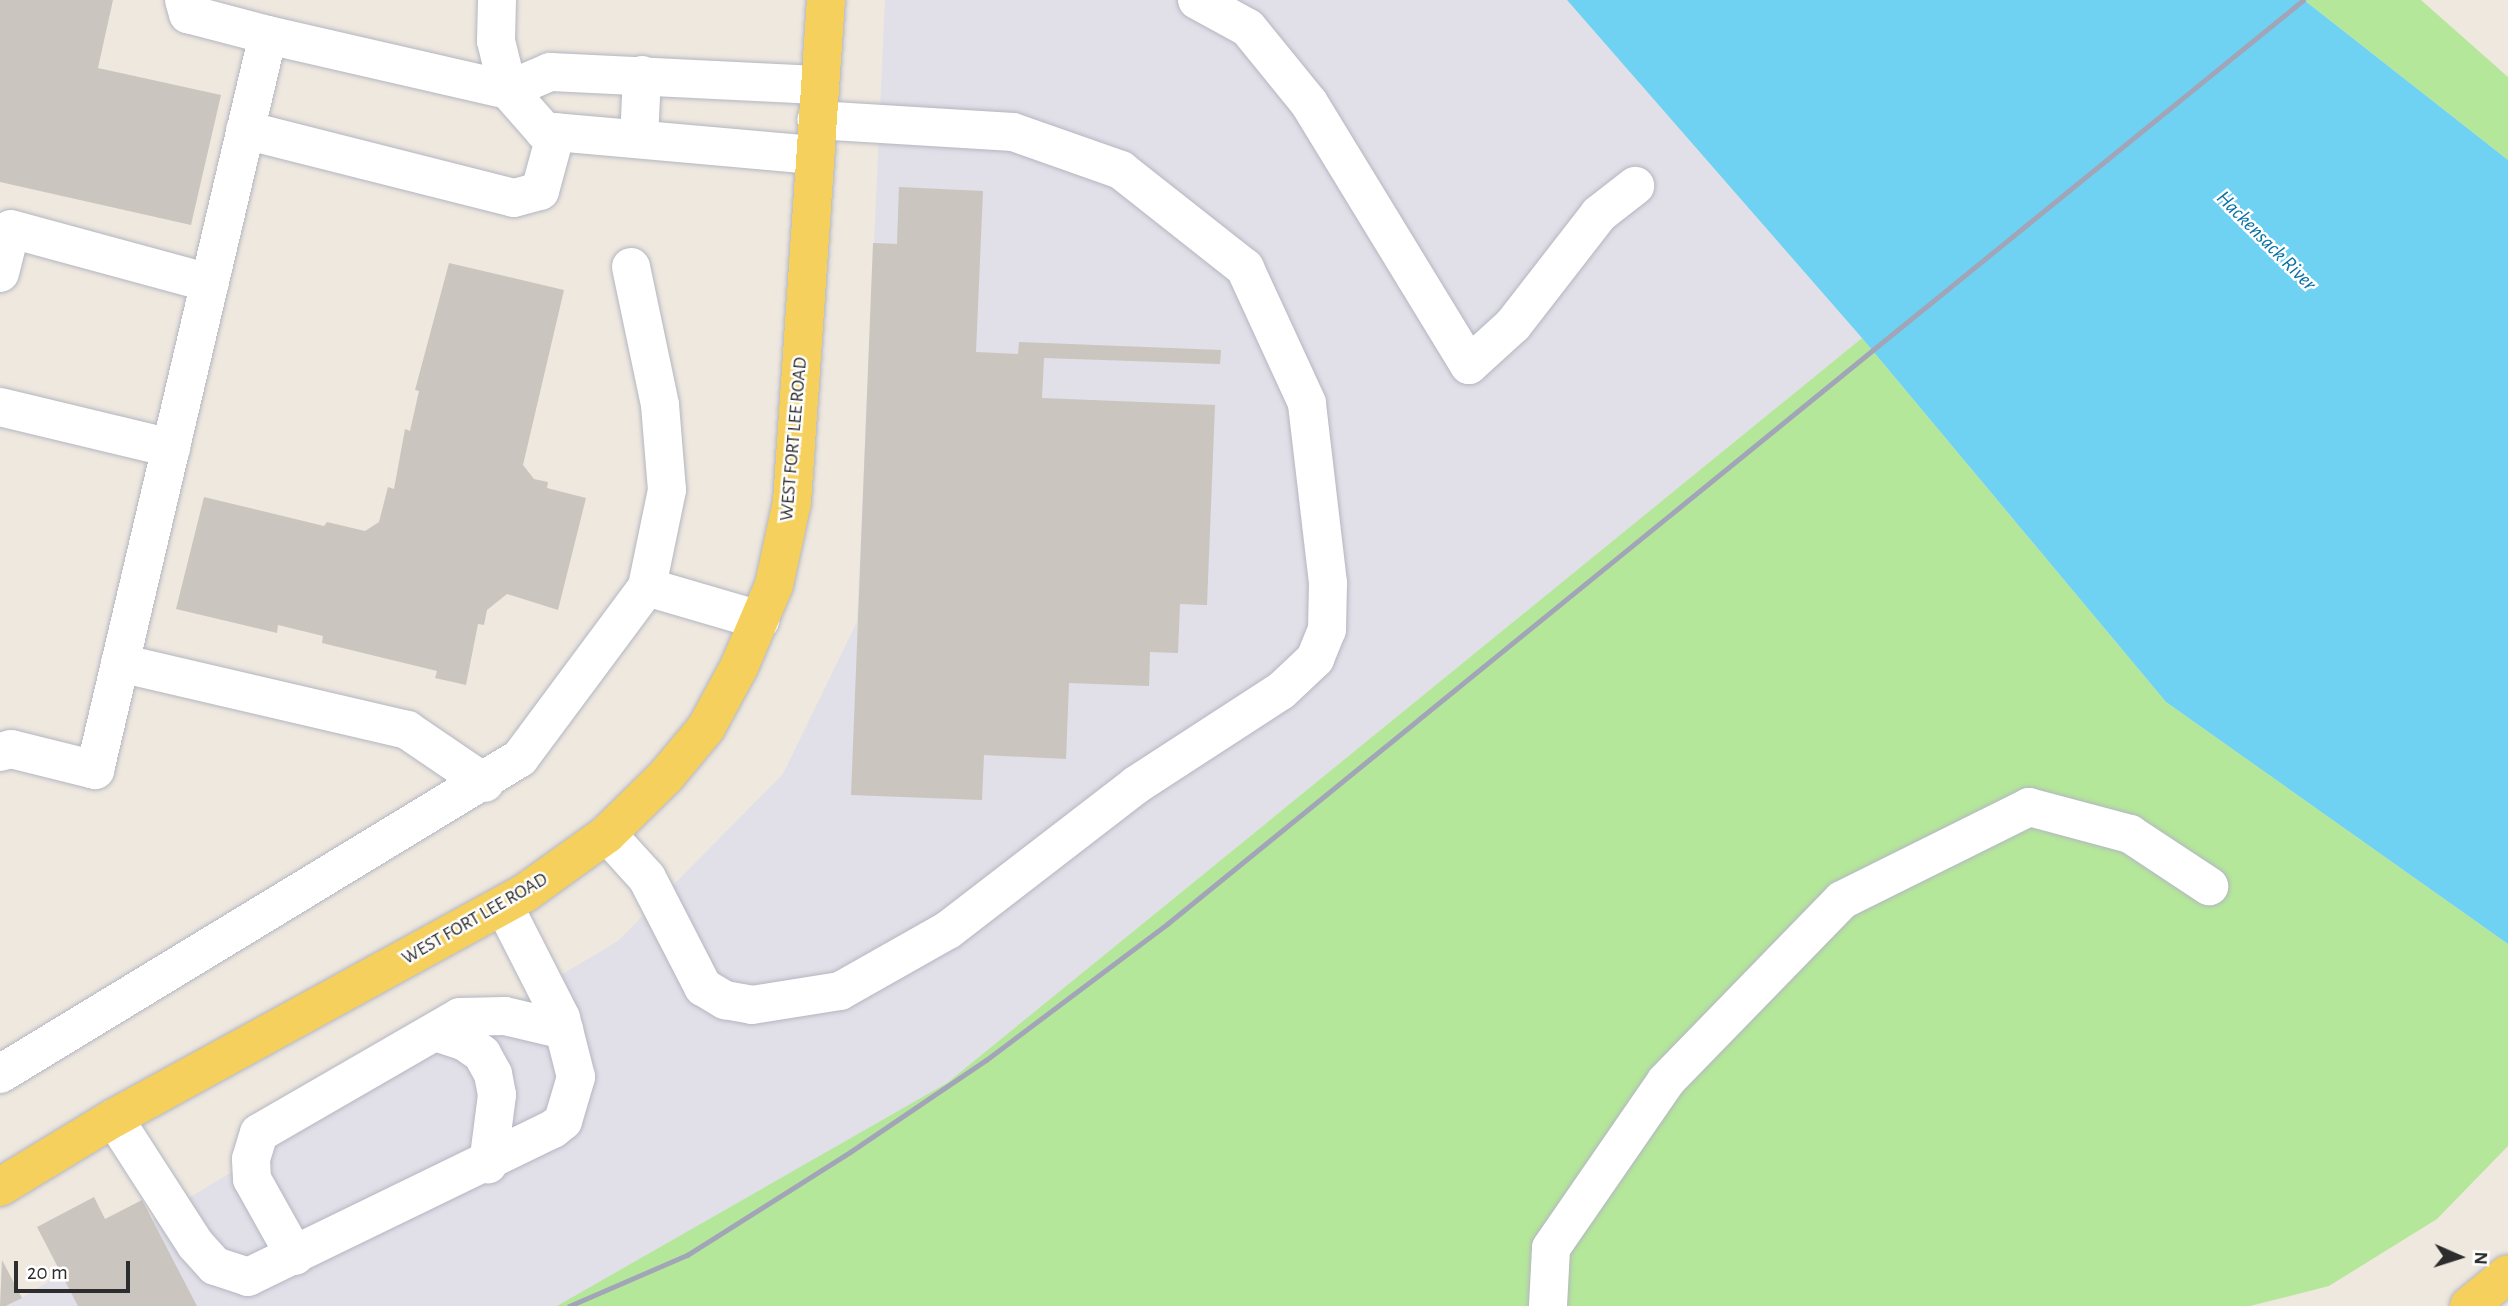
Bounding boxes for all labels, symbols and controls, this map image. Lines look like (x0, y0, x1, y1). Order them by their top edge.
water label: Hackensack River (2211, 186, 2321, 296)
street label: WEST FORT LEE ROAD (775, 356, 813, 522)
street label: WEST FORT LEE ROAD (398, 868, 552, 970)
north arrow (2424, 1222, 2494, 1292)
scale bar (18, 1246, 133, 1290)
text: N (2471, 1251, 2490, 1265)
text: 20 m (27, 1262, 68, 1283)

